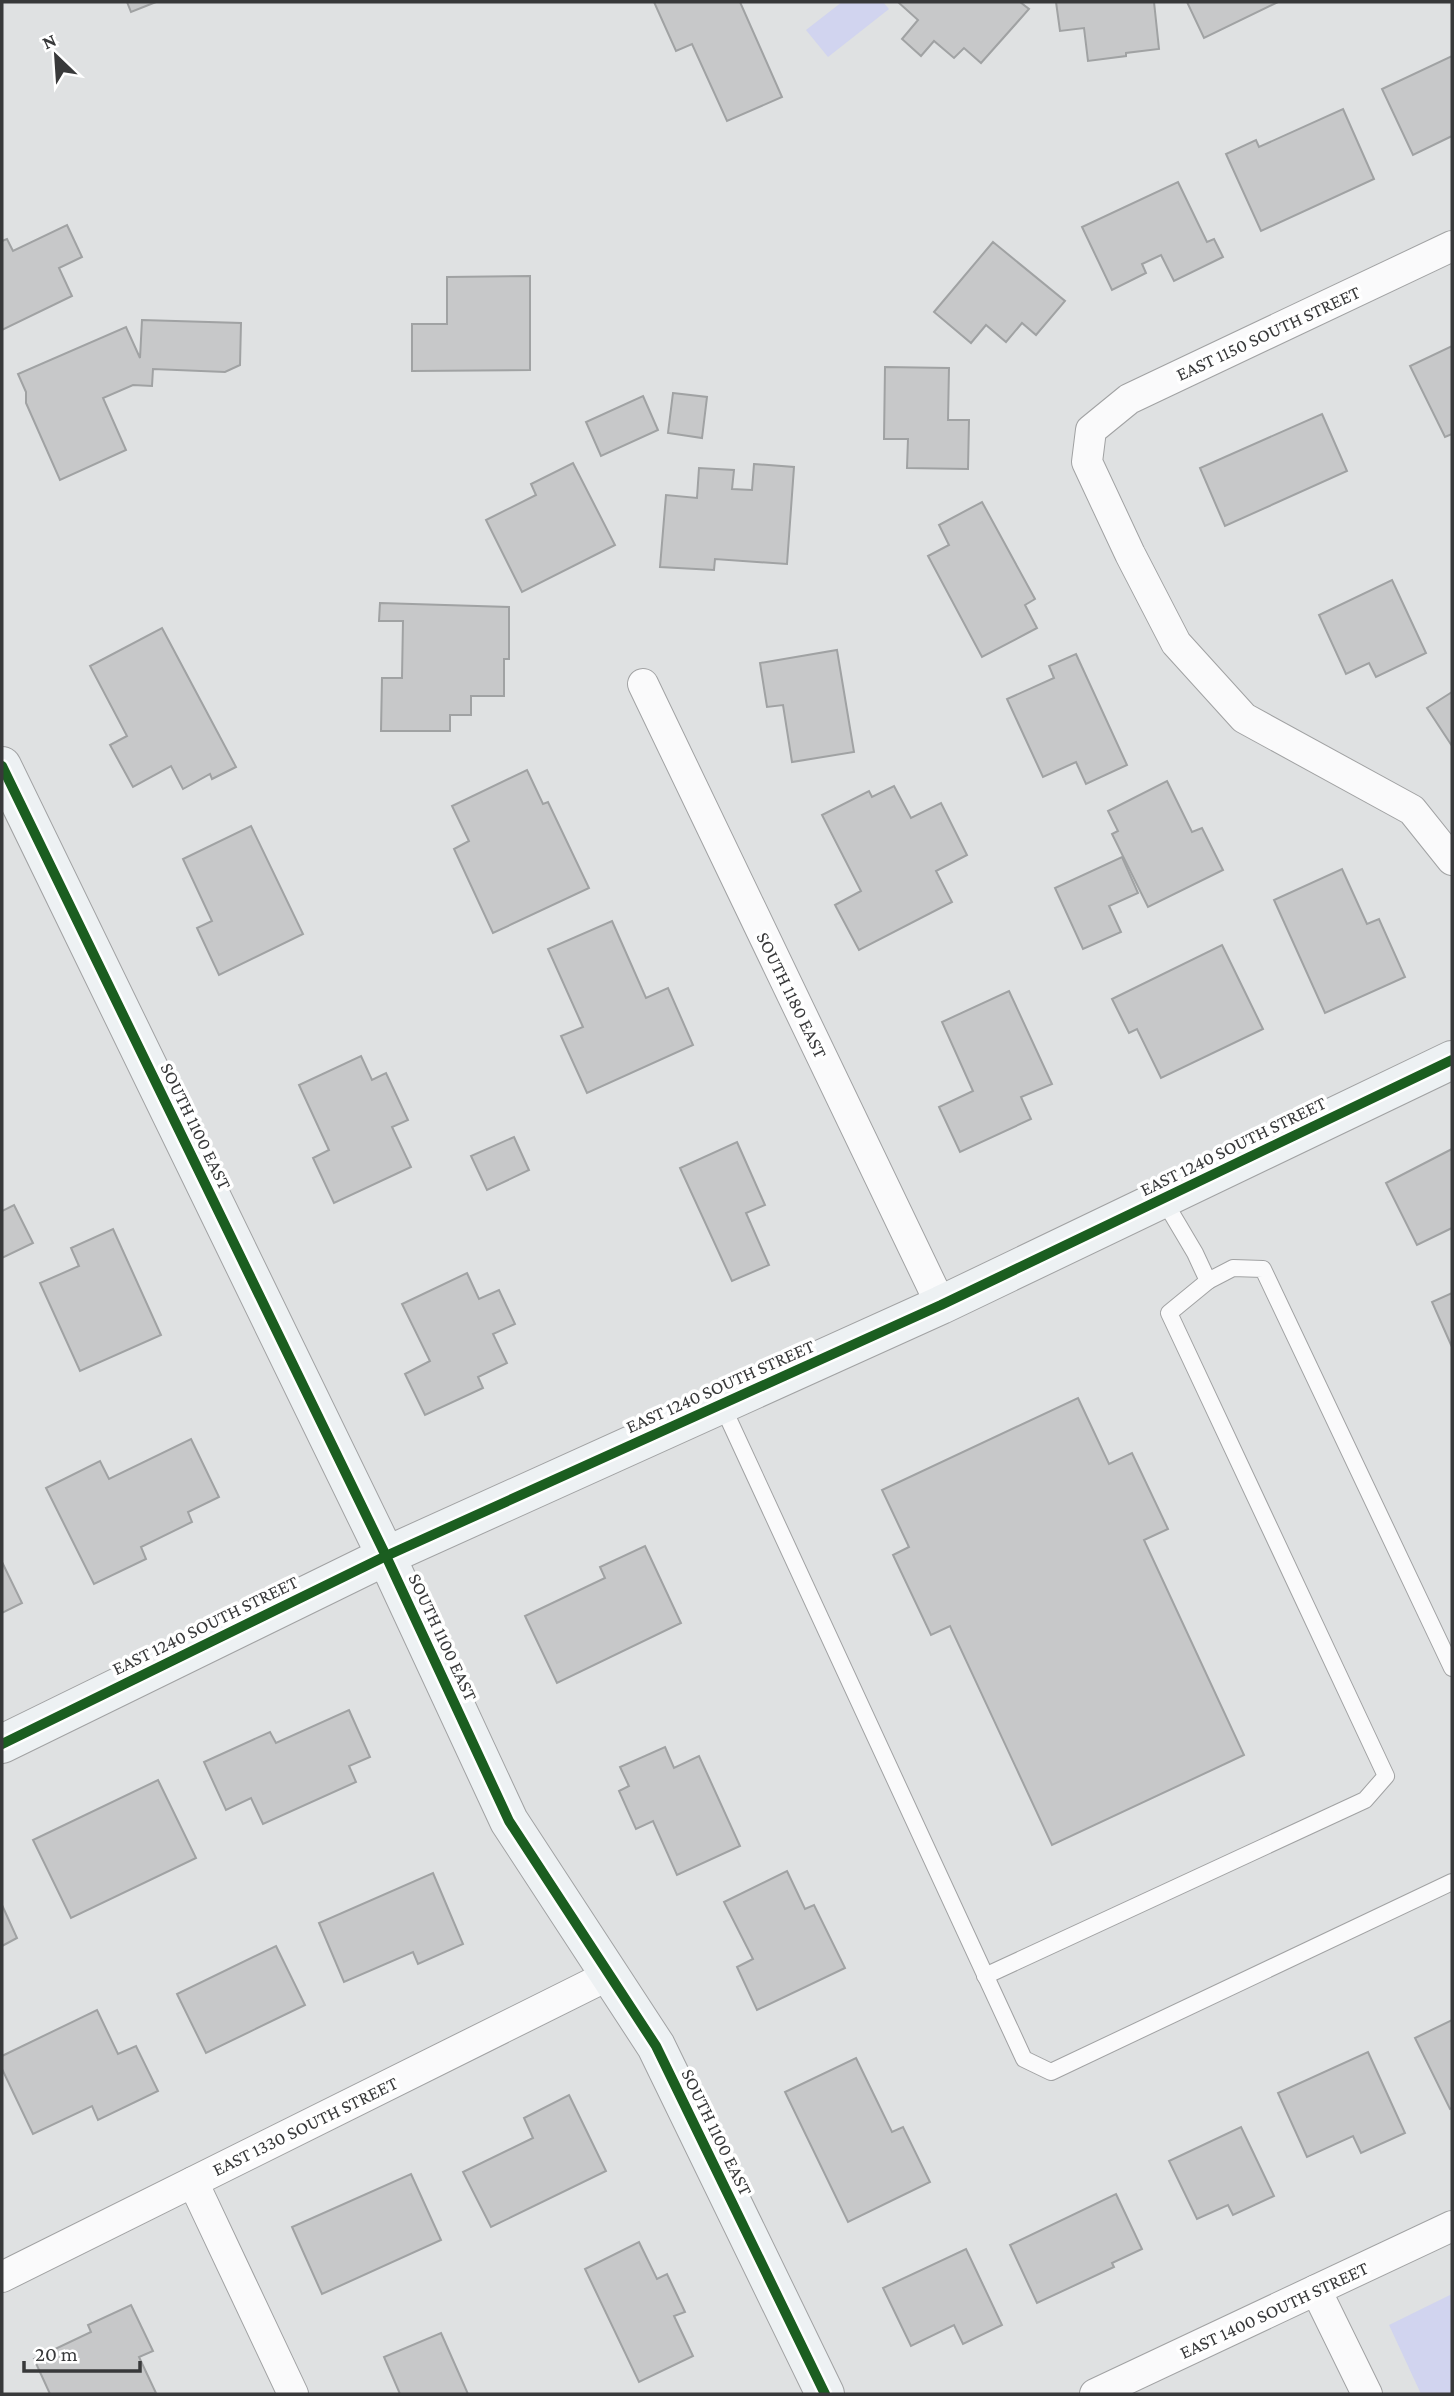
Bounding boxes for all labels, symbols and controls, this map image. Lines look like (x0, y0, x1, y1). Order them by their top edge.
north arrow (21, 21, 91, 91)
text: N (39, 29, 59, 53)
street label: EAST 1150 SOUTH STREET (1173, 281, 1364, 385)
street label: SOUTH 1180 EAST (752, 929, 832, 1062)
street label: SOUTH 1100 EAST (156, 1059, 236, 1193)
street label: EAST 1240 SOUTH STREET (1137, 1092, 1330, 1200)
street label: EAST 1240 SOUTH STREET (623, 1335, 818, 1437)
street label: SOUTH 1100 EAST (404, 1570, 482, 1705)
street label: EAST 1240 SOUTH STREET (109, 1571, 302, 1679)
street label: SOUTH 1100 EAST (677, 2065, 757, 2199)
street label: EAST 1330 SOUTH STREET (209, 2072, 402, 2180)
street label: EAST 1400 SOUTH STREET (1176, 2257, 1372, 2363)
scale bar (24, 2330, 140, 2374)
text: 20 m (35, 2342, 78, 2366)

